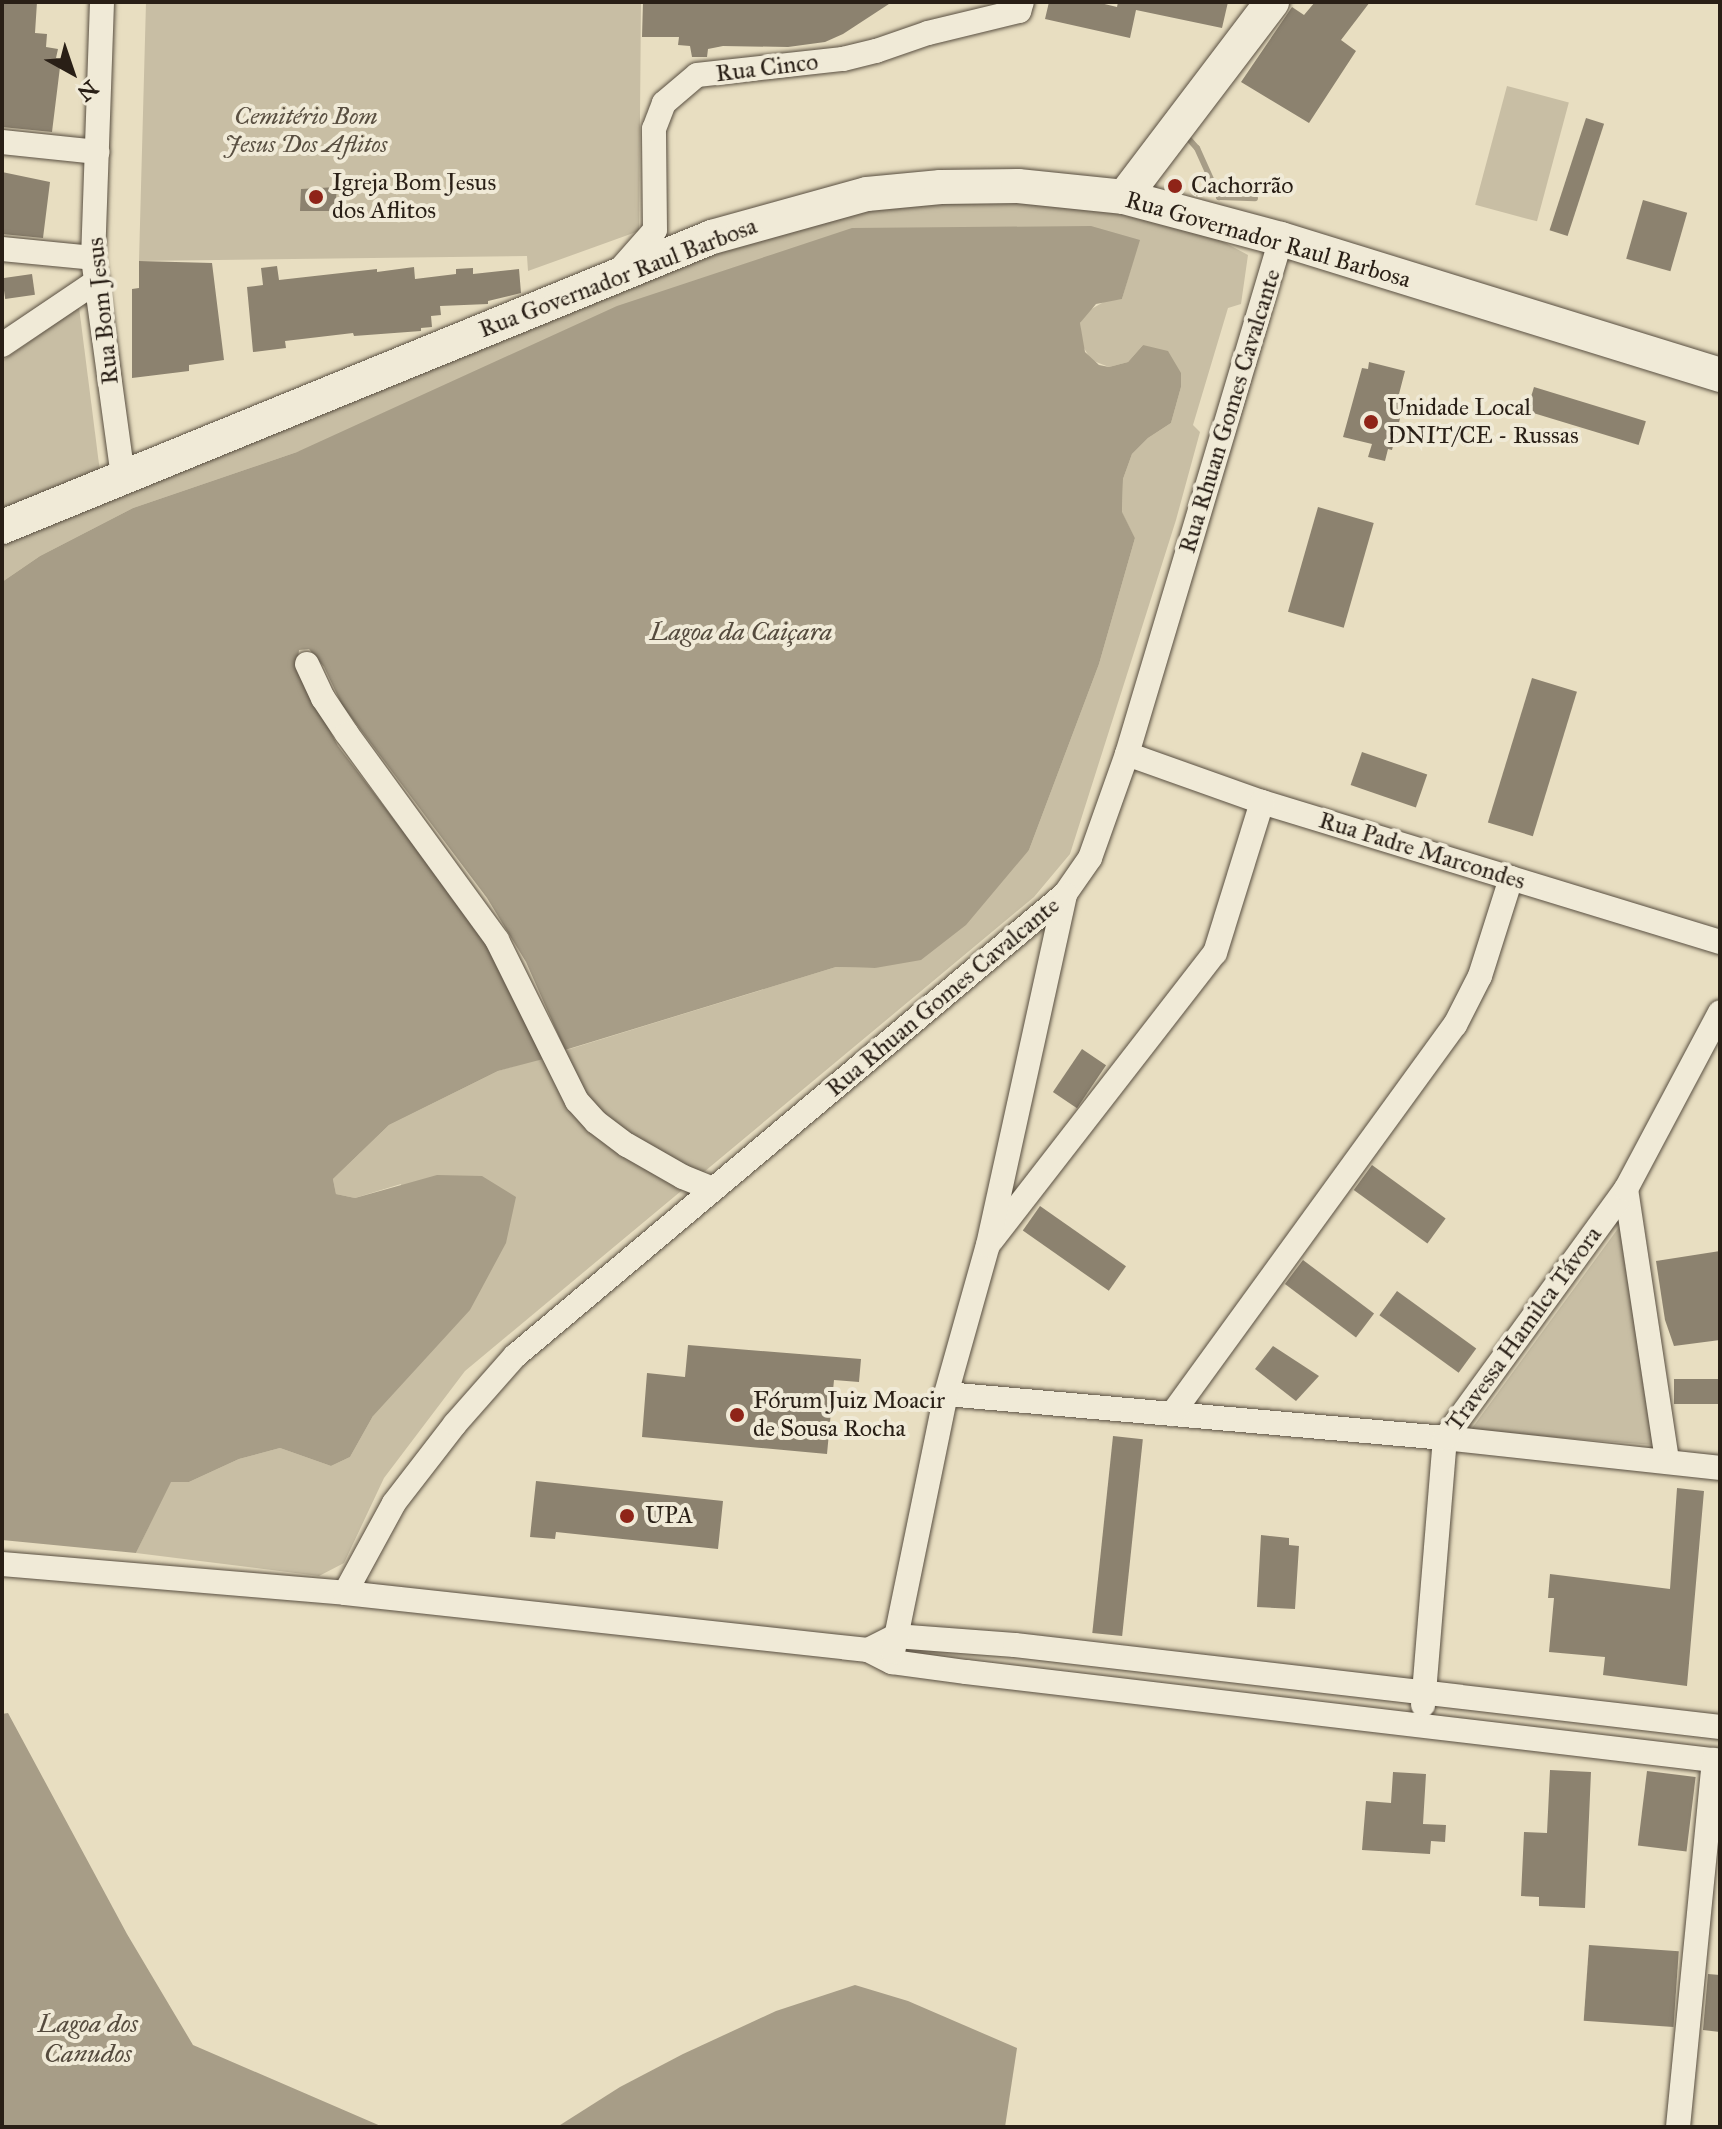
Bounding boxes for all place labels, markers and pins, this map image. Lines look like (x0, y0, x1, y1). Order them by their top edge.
place label: Igreja Bom Jesus dos Aflitos (332, 169, 496, 225)
place label: Cachorrão (1191, 172, 1293, 200)
marker: Cachorrão (1166, 177, 1184, 195)
marker: Igreja Bom Jesus dos Aflitos (307, 188, 325, 206)
place label: Unidade Local DNIT/CE - Russas (1387, 394, 1579, 450)
marker: Unidade Local DNIT/CE - Russas (1362, 413, 1380, 431)
place label: Fórum Juiz Moacir de Sousa Rocha (753, 1387, 945, 1443)
marker: Fórum Juiz Moacir de Sousa Rocha (728, 1406, 746, 1424)
place label: UPA (645, 1502, 693, 1530)
marker: UPA (616, 1505, 638, 1527)

